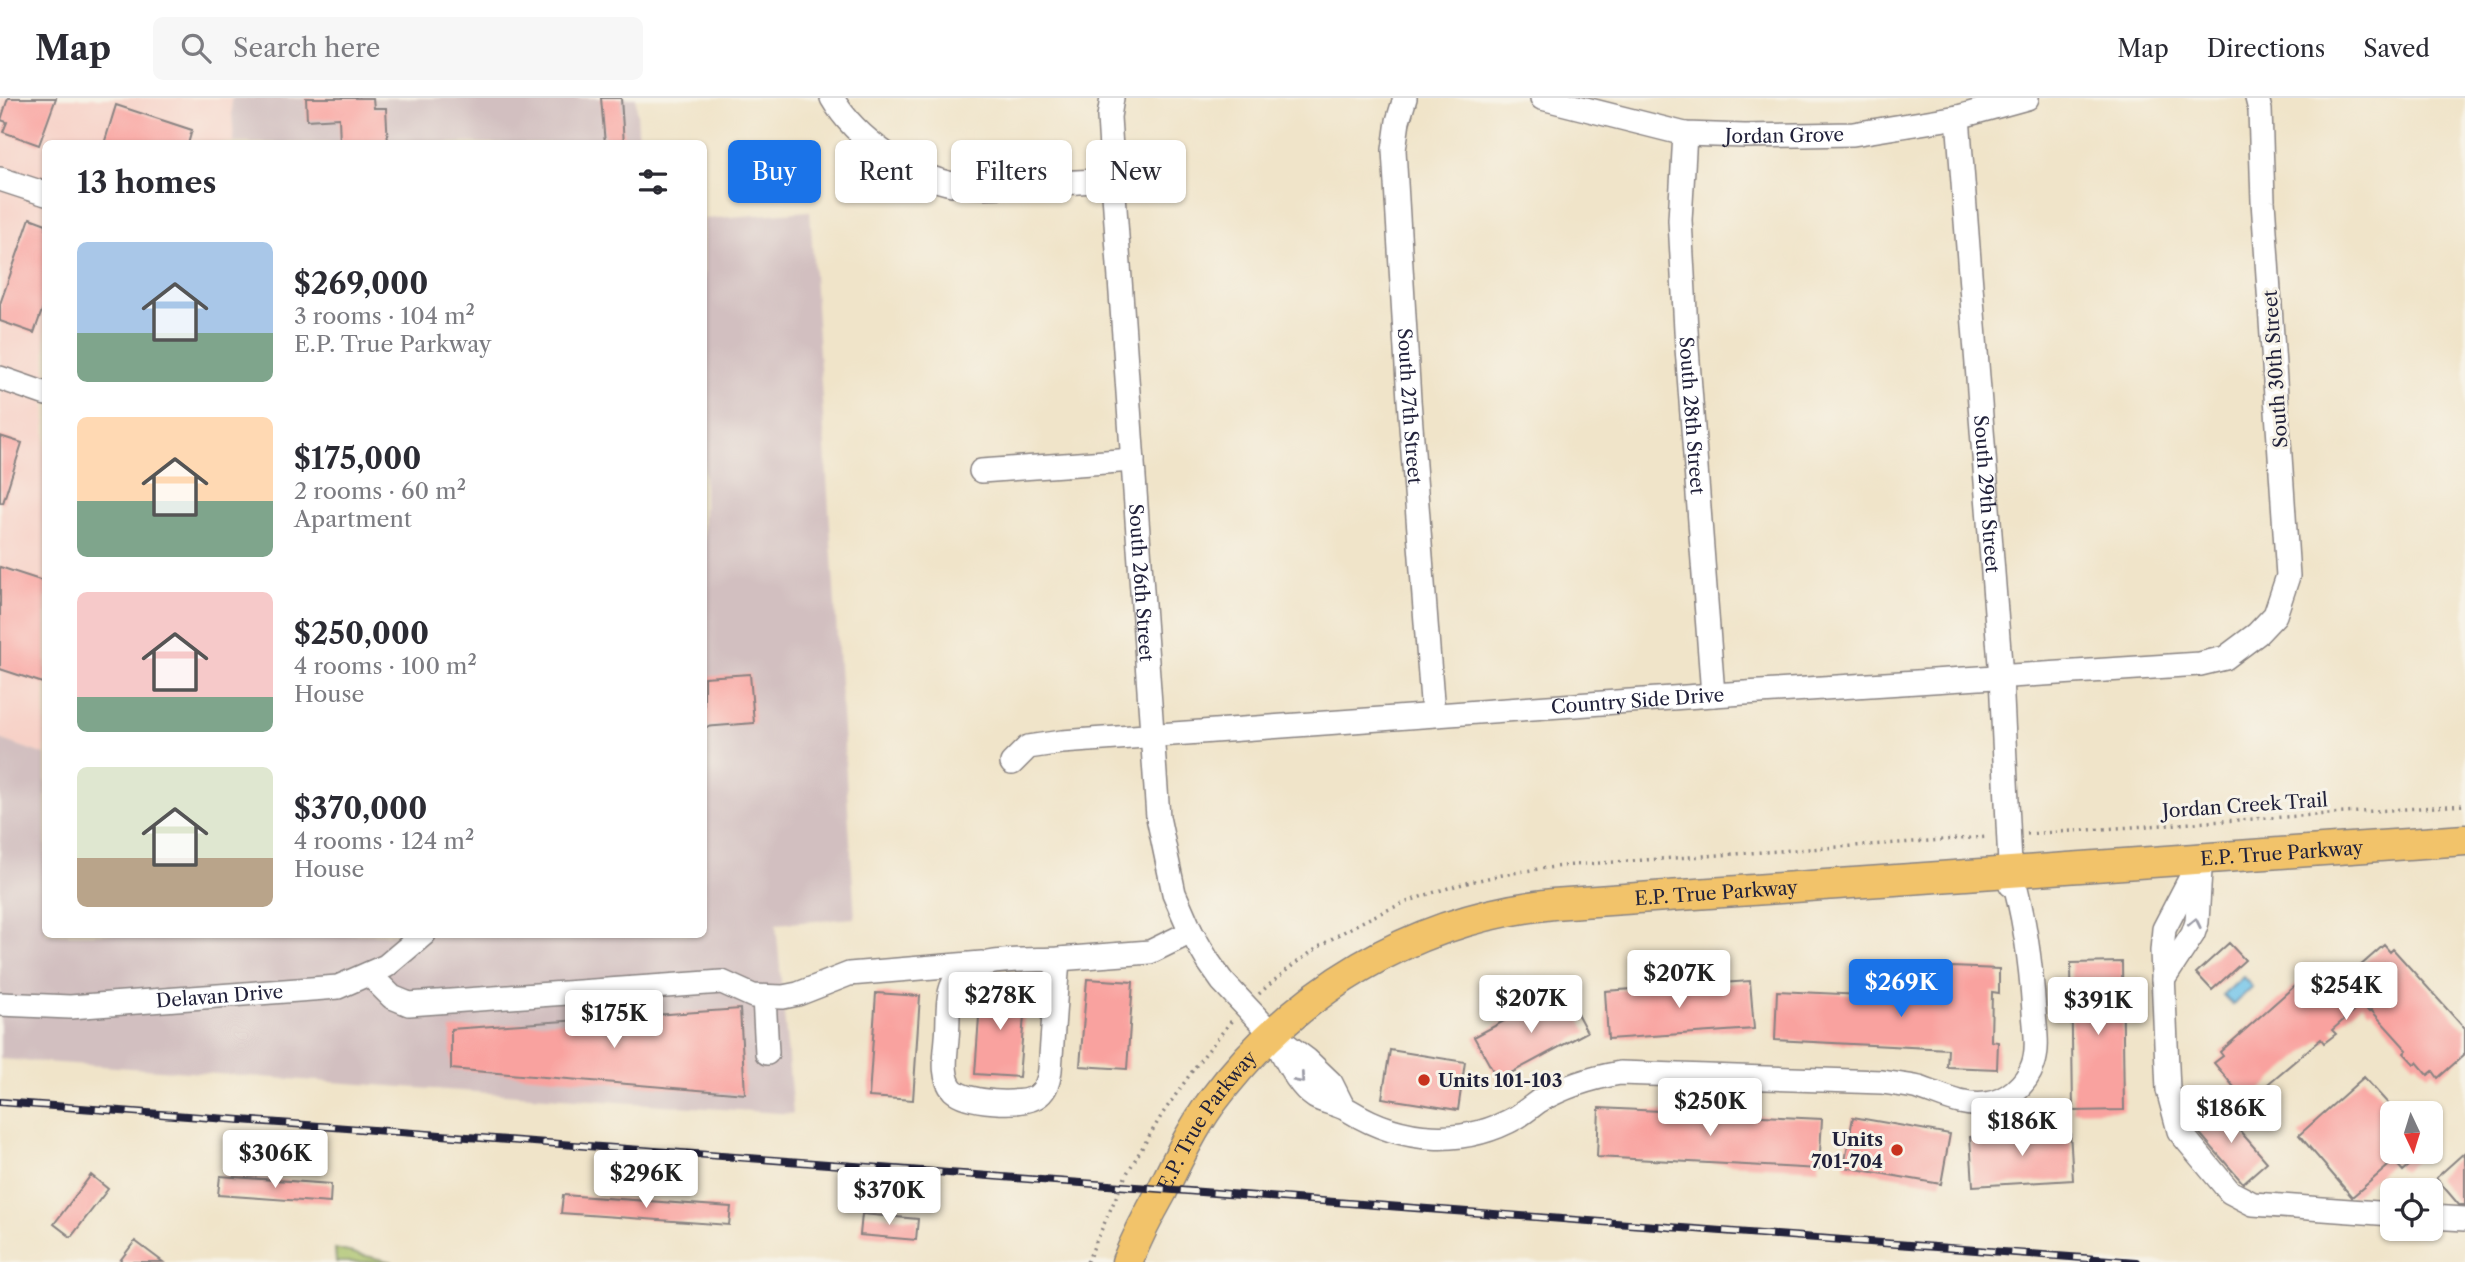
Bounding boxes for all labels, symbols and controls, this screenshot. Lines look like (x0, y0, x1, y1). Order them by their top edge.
search box (153, 17, 643, 80)
text: Map (35, 28, 111, 69)
icon: search (177, 29, 215, 67)
text: Search here (233, 32, 380, 64)
text: Map (2117, 34, 2169, 63)
text: Directions (2207, 34, 2325, 63)
text: Saved (2363, 34, 2430, 63)
street label: Jordan Grove (1722, 123, 1844, 148)
chip: Buy (728, 140, 821, 203)
chip: Rent (835, 140, 937, 203)
chip: Filters (951, 140, 1072, 203)
chip: New (1086, 140, 1186, 203)
icon: filters (634, 163, 672, 201)
text: 13 homes (77, 164, 216, 201)
text: $269,000 (294, 265, 428, 302)
icon: home (133, 270, 217, 354)
street label: South 30th Street (2258, 289, 2292, 449)
text: 3 rooms · 104 m² (294, 302, 475, 330)
street label: South 27th Street (1393, 328, 1426, 485)
text: E.P. True Parkway (294, 330, 492, 358)
street label: South 28th Street (1674, 336, 1709, 496)
street label: South 29th Street (1969, 414, 2004, 574)
text: $175,000 (294, 440, 421, 477)
icon: home (133, 445, 217, 529)
text: 2 rooms · 60 m² (294, 477, 466, 505)
street label: South 26th Street (1124, 503, 1158, 663)
text: Apartment (294, 505, 412, 533)
text: $250,000 (294, 615, 429, 652)
icon: home (133, 620, 217, 704)
text: 4 rooms · 100 m² (294, 652, 477, 680)
text: House (294, 680, 364, 708)
street label: Country Side Drive (1550, 683, 1725, 719)
street label: Jordan Creek Trail (2159, 788, 2329, 823)
text: $370,000 (294, 790, 427, 827)
icon: home (133, 795, 217, 879)
text: 4 rooms · 124 m² (294, 827, 474, 855)
street label: E.P. True Parkway (2199, 836, 2364, 871)
text: House (294, 855, 364, 883)
street label: E.P. True Parkway (1634, 876, 1799, 910)
one-way arrow (2187, 917, 2202, 929)
pin: $207K (1630, 950, 1728, 1010)
text: $207K (1643, 959, 1715, 987)
pin: $269K (1852, 960, 1950, 1019)
pin: $254K (2297, 962, 2395, 1022)
text: $269K (1865, 968, 1937, 996)
text: $254K (2310, 971, 2382, 999)
pin: $278K (951, 972, 1049, 1032)
pin: $207K (1482, 976, 1580, 1035)
pin: $391K (2049, 978, 2147, 1037)
street label: Delavan Drive (155, 980, 284, 1013)
text: $278K (965, 981, 1035, 1009)
text: $207K (1495, 984, 1567, 1012)
text: $391K (2064, 986, 2132, 1014)
pin: $175K (565, 990, 663, 1050)
text: $175K (581, 999, 647, 1027)
street label: E.P. True Parkway (1153, 1046, 1262, 1194)
place label: Units 101-103 (1438, 1069, 1562, 1092)
one-way arrow (1291, 1071, 1304, 1084)
marker: Units 101-103 (1416, 1072, 1432, 1088)
pin: $250K (1661, 1079, 1759, 1138)
pin: $186K (2182, 1086, 2280, 1145)
text: $250K (1674, 1087, 1746, 1115)
text: $186K (2196, 1094, 2266, 1122)
pin: $186K (1973, 1098, 2071, 1158)
north arrow (2380, 1101, 2443, 1164)
map controls (2380, 1101, 2443, 1241)
text: $186K (1987, 1107, 2057, 1135)
place label: Units 701-704 (1811, 1128, 1883, 1173)
pin: $306K (226, 1130, 324, 1190)
text: $306K (239, 1139, 311, 1167)
marker: Units 701-704 (1889, 1142, 1905, 1158)
pin: $296K (597, 1150, 695, 1210)
text: $296K (610, 1159, 682, 1187)
pin: $370K (840, 1168, 938, 1227)
text: $370K (854, 1176, 924, 1204)
button: locate (2380, 1178, 2443, 1241)

